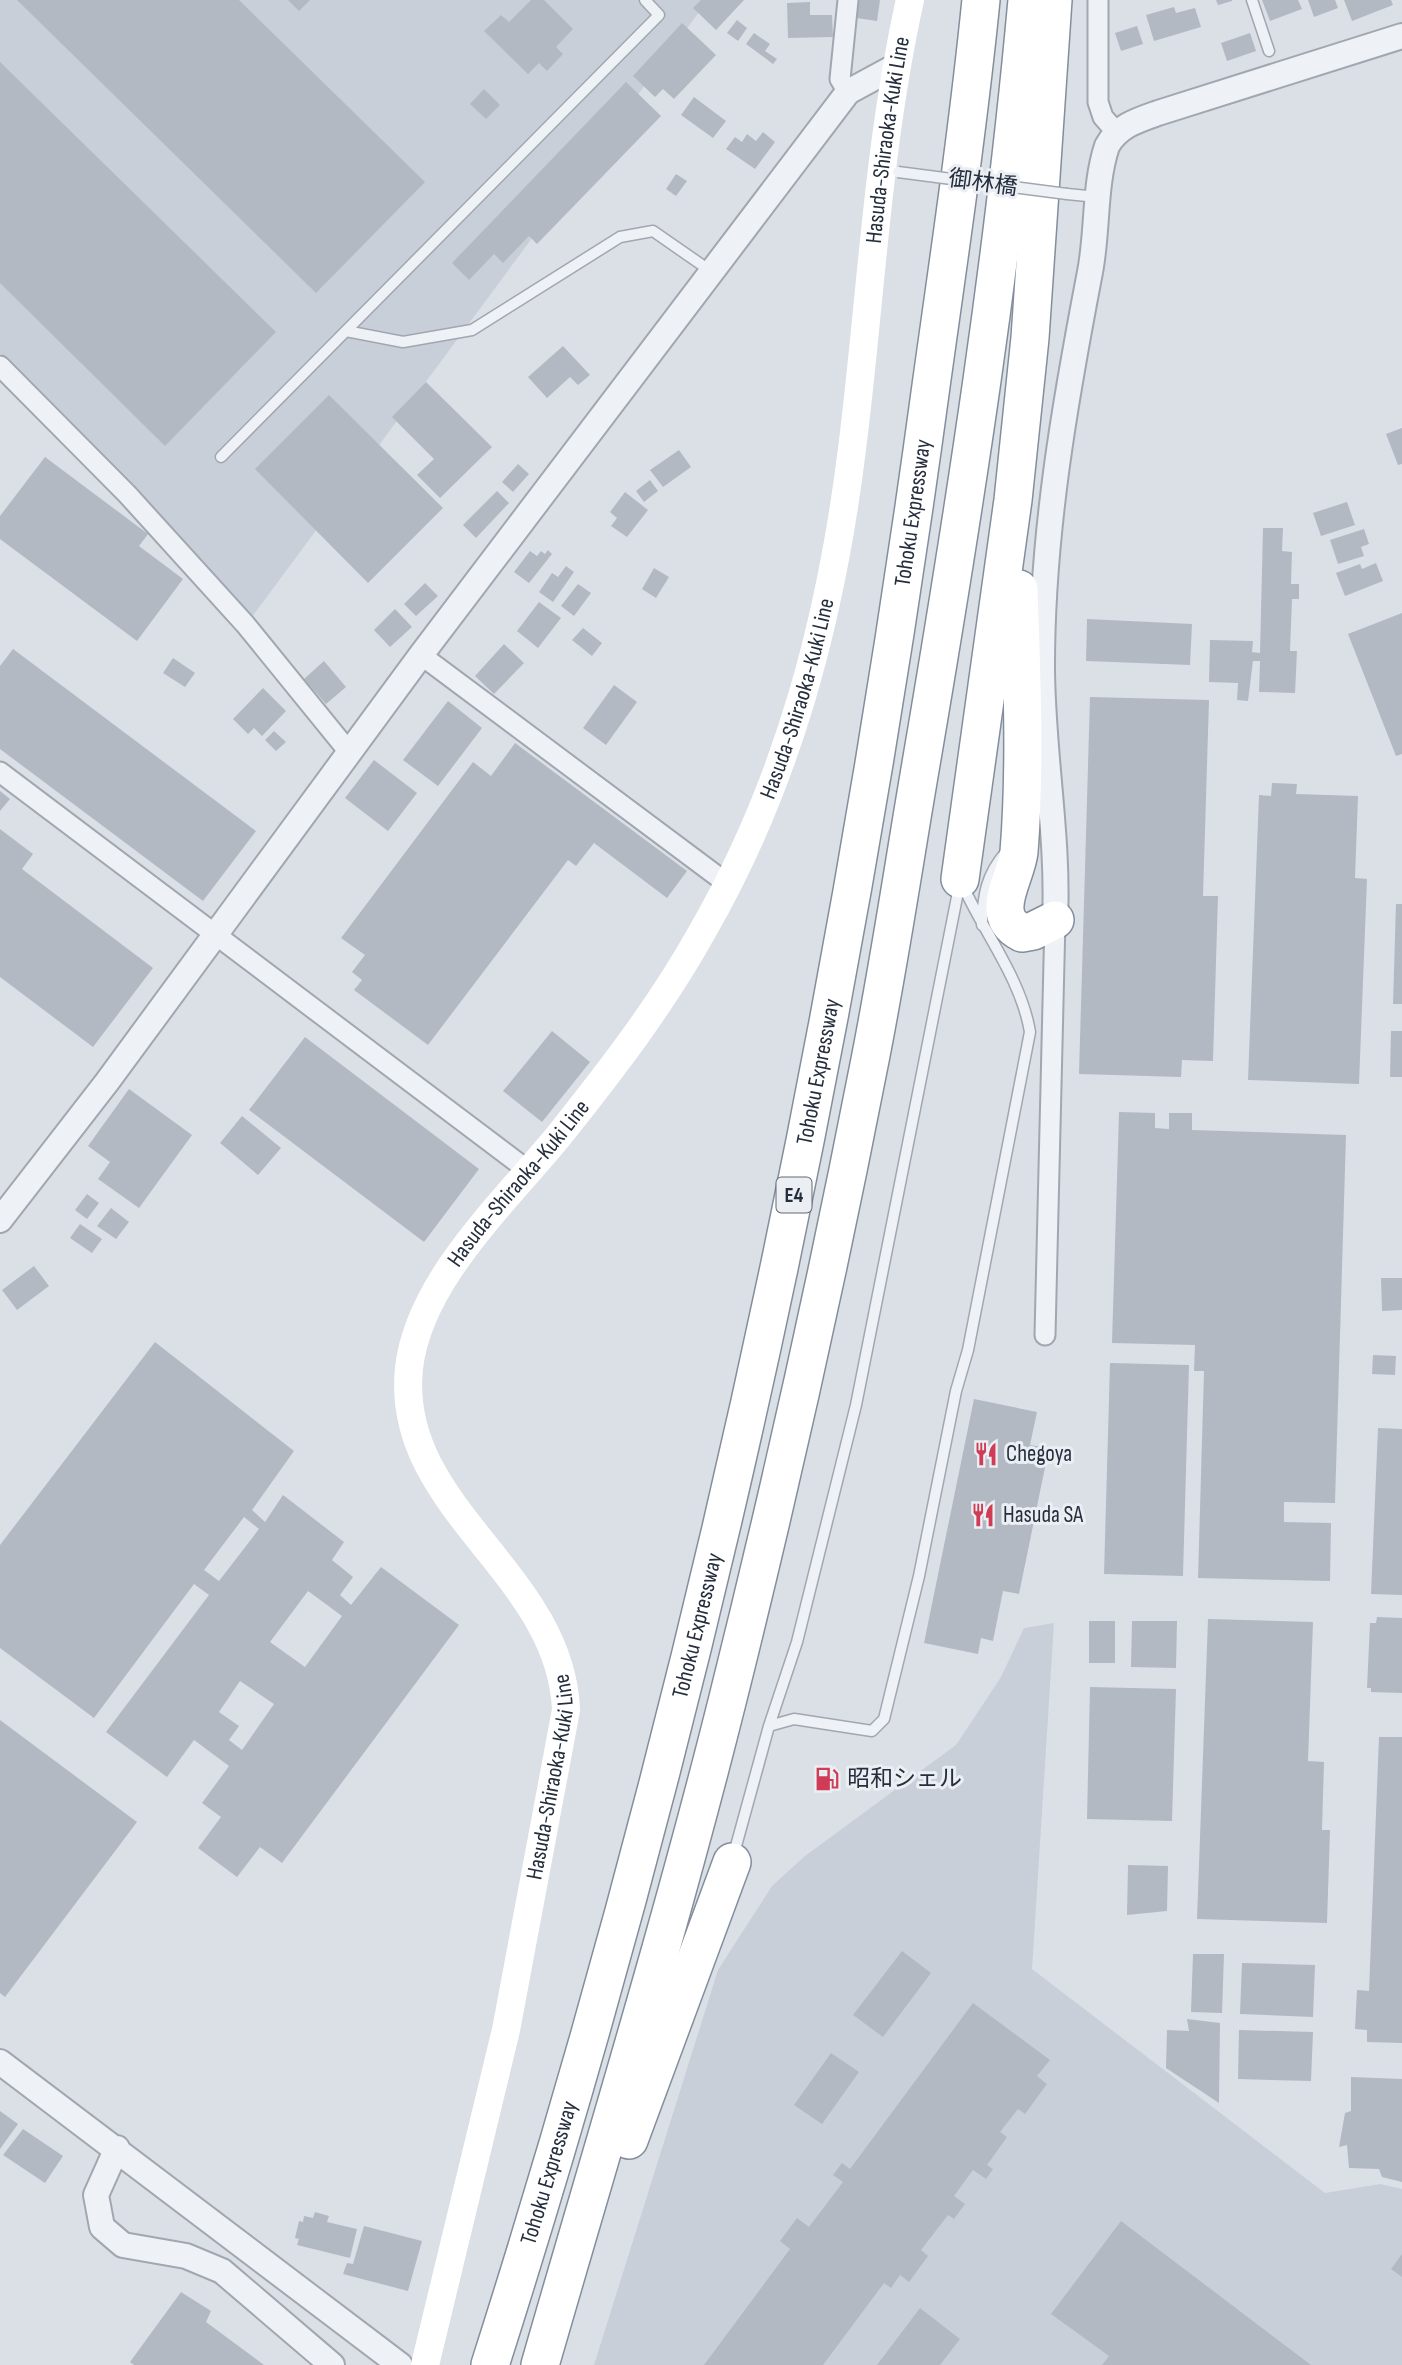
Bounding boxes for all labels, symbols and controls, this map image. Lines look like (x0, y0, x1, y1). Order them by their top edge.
street label: Hasuda-Shiraoka-Kuki Line (860, 34, 916, 245)
street label: 御林橋 (947, 164, 1019, 202)
street label: Tohoku Expressway (888, 437, 938, 588)
street label: Hasuda-Shiraoka-Kuki Line (754, 596, 841, 803)
street label: Tohoku Expressway (791, 996, 846, 1147)
street label: Hasuda-Shiraoka-Kuki Line (441, 1094, 596, 1272)
road number: E4 (776, 1178, 812, 1212)
restaurant icon: Chegoya (972, 1440, 1000, 1468)
place label: Chegoya (1006, 1440, 1072, 1468)
restaurant icon: Hasuda SA (969, 1501, 997, 1529)
place label: Hasuda SA (1003, 1501, 1083, 1529)
street label: Tohoku Expressway (666, 1550, 729, 1701)
street label: Hasuda-Shiraoka-Kuki Line (520, 1671, 580, 1882)
fuel station icon: 昭和シェル (813, 1765, 841, 1793)
place label: 昭和シェル (847, 1765, 962, 1793)
street label: Tohoku Expressway (514, 2098, 584, 2248)

